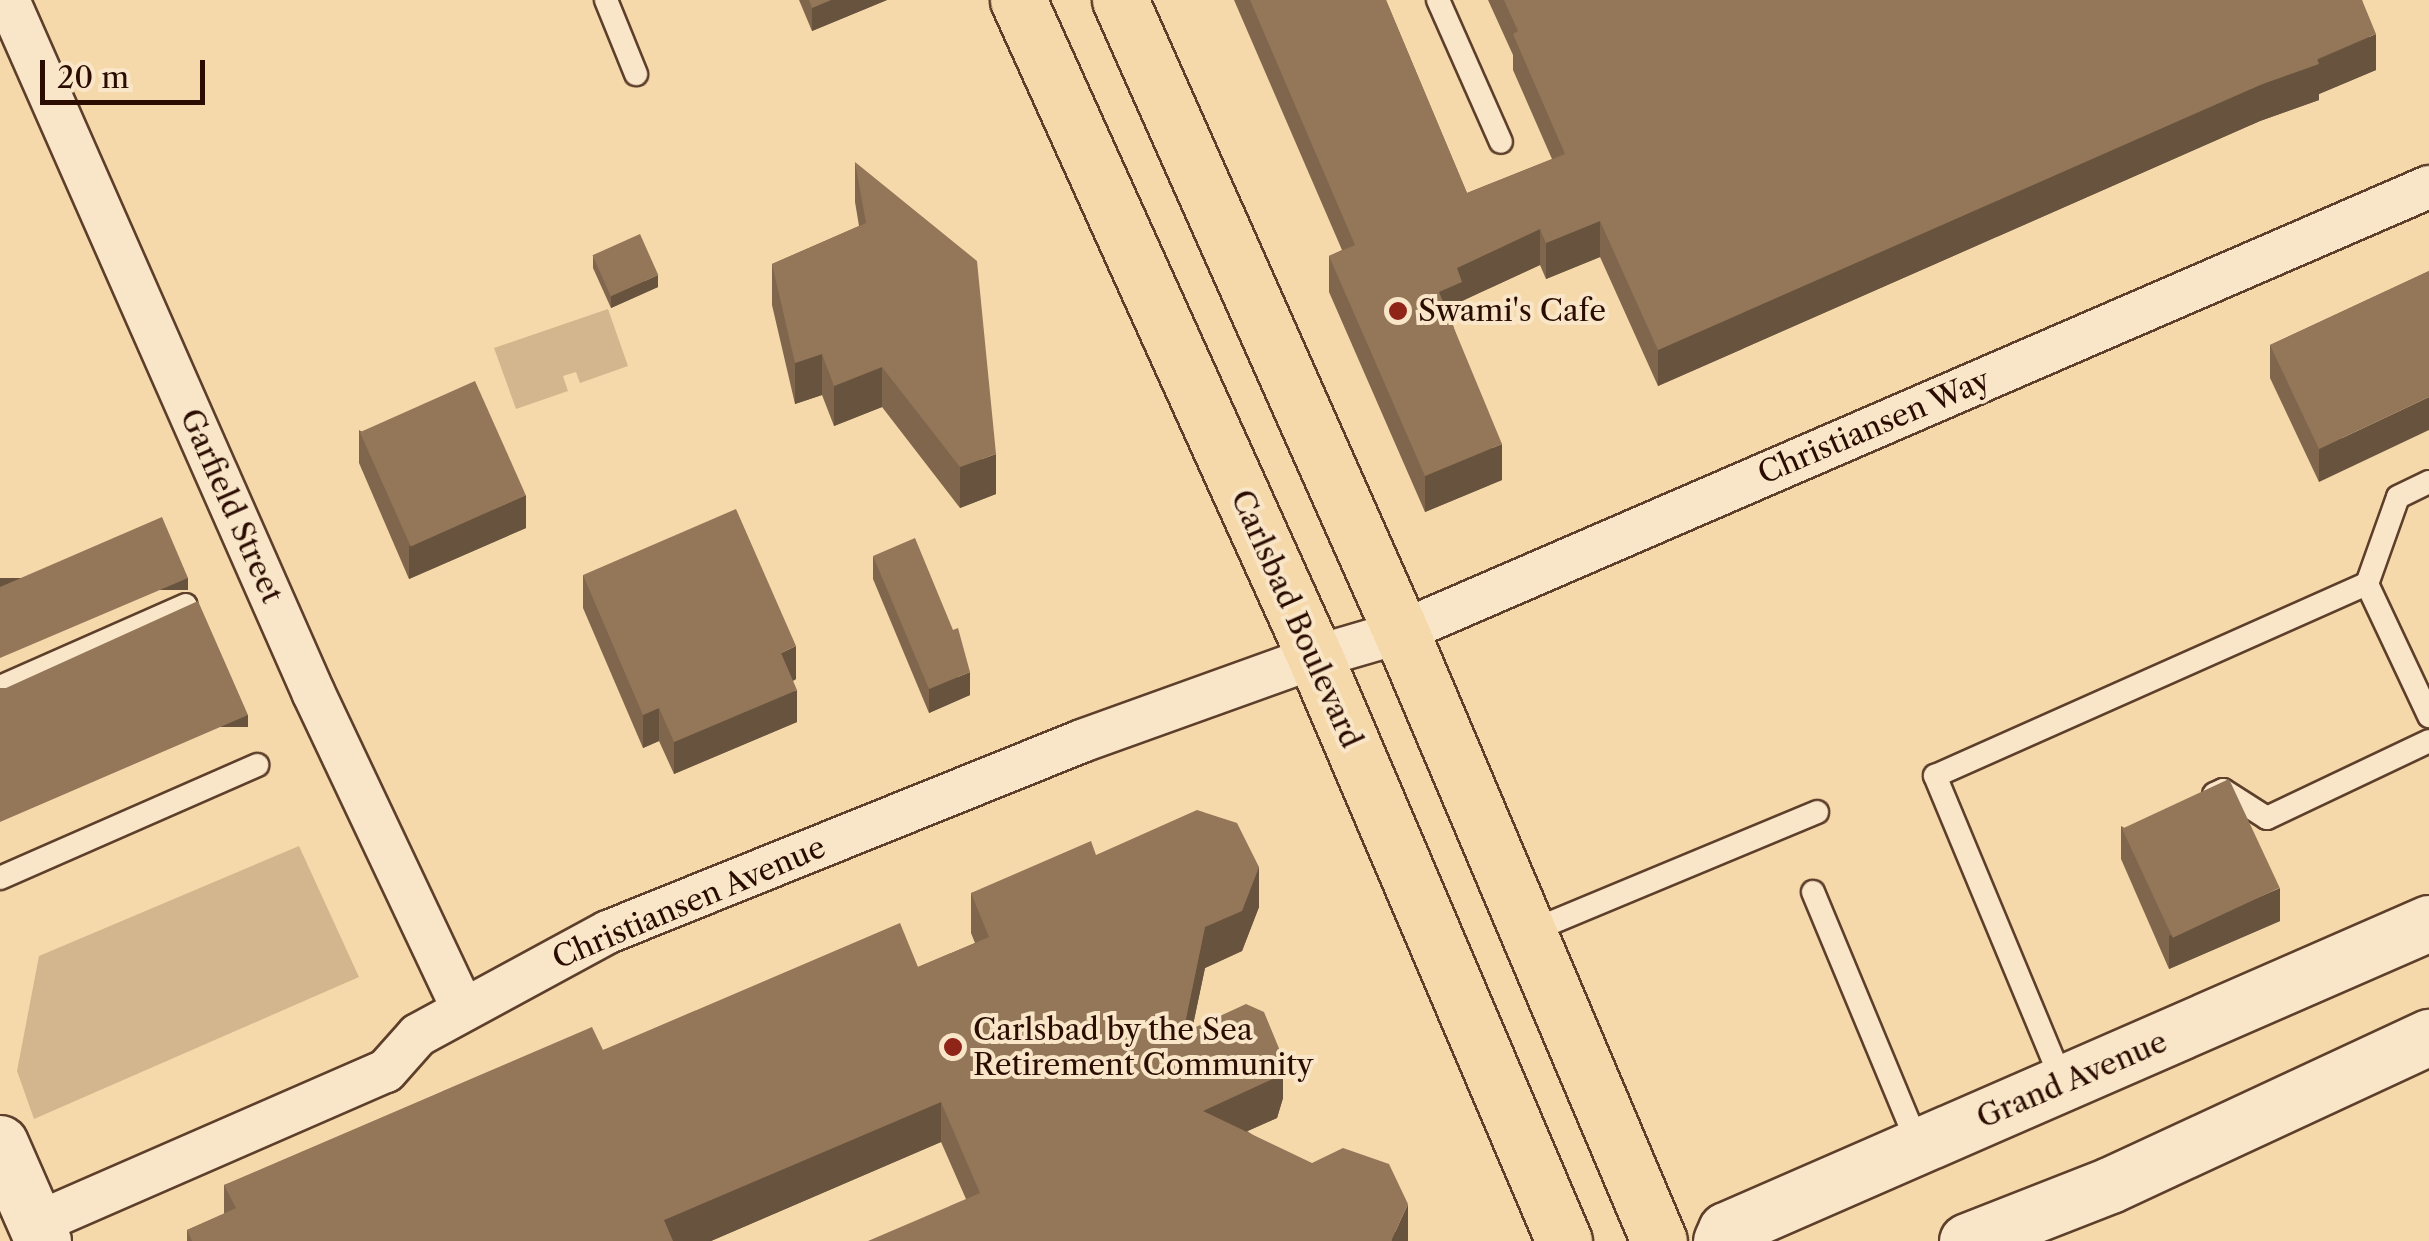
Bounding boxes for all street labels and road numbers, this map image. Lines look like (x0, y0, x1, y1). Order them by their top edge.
street label: Christiansen Way (1752, 362, 1996, 492)
street label: Garfield Street (172, 403, 290, 609)
street label: Carlsbad Boulevard (1223, 484, 1369, 754)
street label: Christiansen Avenue (547, 829, 831, 977)
street label: Grand Avenue (1971, 1024, 2173, 1136)

